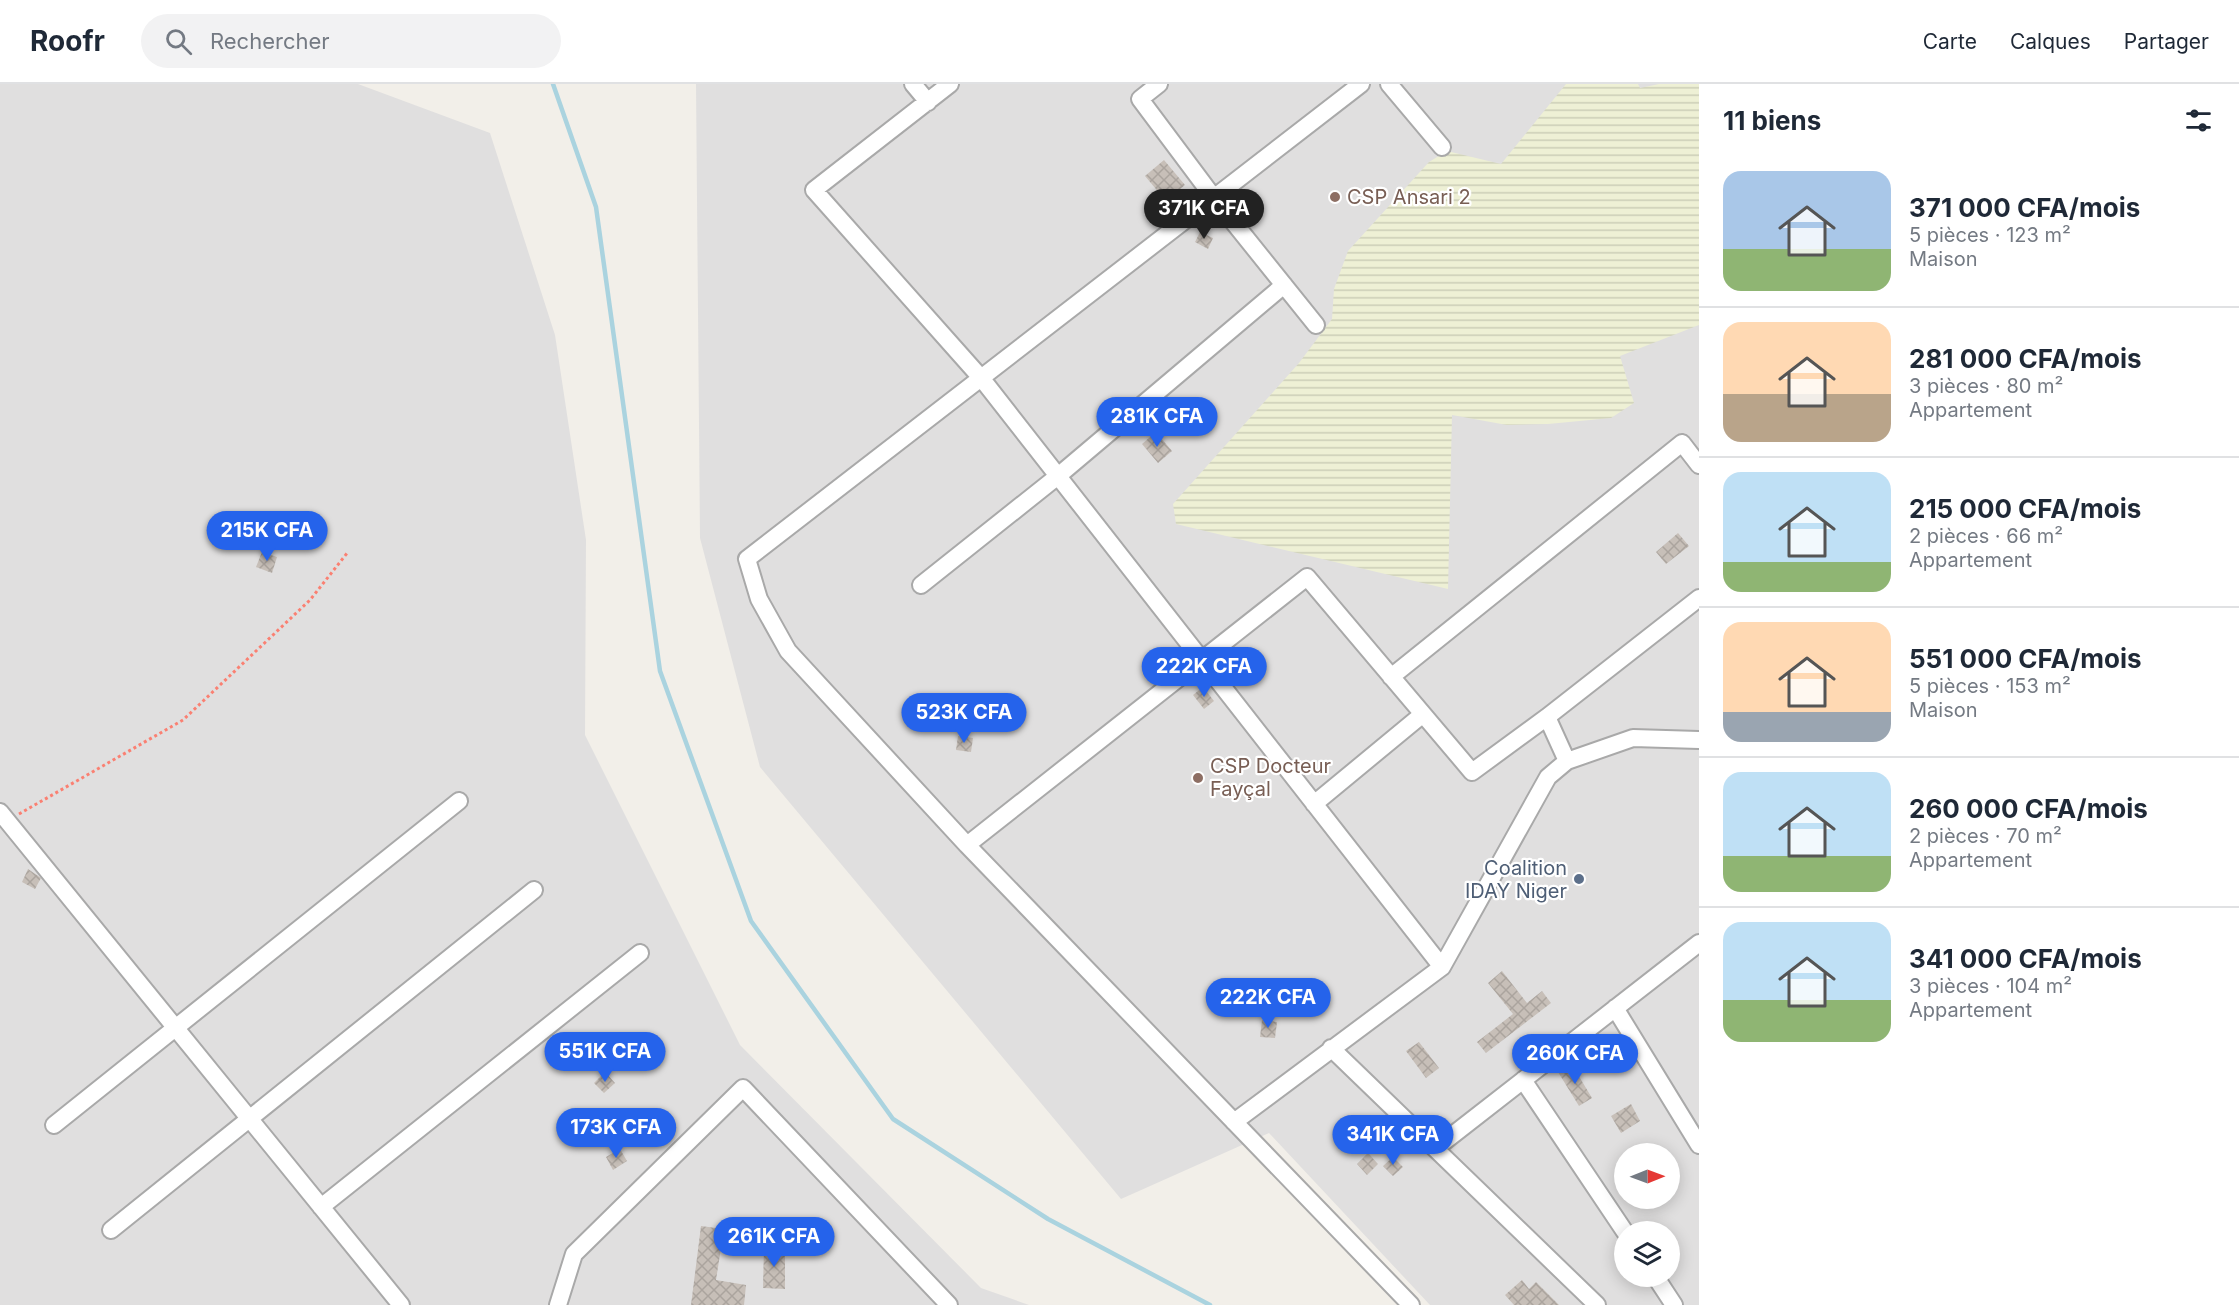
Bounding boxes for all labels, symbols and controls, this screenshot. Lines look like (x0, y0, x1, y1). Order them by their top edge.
search box (141, 14, 561, 68)
text: Roofr (30, 24, 105, 58)
icon: search (162, 25, 195, 58)
text: Rechercher (210, 28, 330, 54)
text: Carte (1923, 29, 1977, 54)
text: Calques (2010, 29, 2091, 54)
text: Partager (2124, 29, 2209, 54)
icon: filters (2182, 104, 2215, 137)
text: 11 biens (1723, 105, 1821, 136)
place label: CSP Ansari 2 (1347, 185, 1471, 209)
pin: 371K CFA (1142, 189, 1266, 240)
marker: CSP Ansari 2 (1328, 190, 1342, 204)
text: 371 000 CFA/mois (1909, 192, 2140, 223)
icon: home (1771, 195, 1843, 267)
text: 371K CFA (1158, 196, 1250, 220)
text: 5 pièces · 123 m² (1909, 223, 2071, 247)
text: Maison (1909, 247, 1978, 271)
text: 281 000 CFA/mois (1909, 343, 2142, 374)
icon: home (1771, 346, 1843, 418)
text: 3 pièces · 80 m² (1909, 374, 2063, 398)
pin: 281K CFA (1095, 397, 1219, 448)
text: Appartement (1909, 398, 2032, 422)
text: 281K CFA (1110, 404, 1204, 428)
text: 215 000 CFA/mois (1909, 493, 2141, 524)
icon: home (1771, 496, 1843, 568)
pin: 215K CFA (205, 511, 329, 562)
text: 215K CFA (221, 518, 313, 542)
text: 2 pièces · 66 m² (1909, 524, 2063, 548)
text: Appartement (1909, 548, 2032, 572)
text: 551 000 CFA/mois (1909, 643, 2142, 674)
icon: home (1771, 646, 1843, 718)
pin: 222K CFA (1142, 647, 1266, 698)
text: 222K CFA (1156, 654, 1252, 678)
text: 5 pièces · 153 m² (1909, 674, 2071, 698)
pin: 523K CFA (902, 693, 1026, 744)
text: Maison (1909, 698, 1978, 722)
text: 523K CFA (915, 700, 1013, 724)
place label: CSP Docteur Fayçal (1210, 754, 1332, 801)
marker: CSP Docteur Fayçal (1191, 771, 1205, 785)
text: 260 000 CFA/mois (1909, 793, 2148, 824)
icon: home (1771, 796, 1843, 868)
text: 2 pièces · 70 m² (1909, 824, 2062, 848)
text: Appartement (1909, 848, 2032, 872)
place label: Coalition IDAY Niger (1465, 856, 1567, 903)
marker: Coalition IDAY Niger (1572, 872, 1586, 886)
text: 341 000 CFA/mois (1909, 943, 2142, 974)
icon: home (1771, 946, 1843, 1018)
text: 3 pièces · 104 m² (1909, 974, 2072, 998)
pin: 222K CFA (1206, 978, 1330, 1029)
text: 222K CFA (1220, 985, 1316, 1009)
text: Appartement (1909, 998, 2032, 1022)
pin: 551K CFA (543, 1032, 667, 1083)
pin: 260K CFA (1513, 1034, 1637, 1085)
text: 551K CFA (559, 1039, 651, 1063)
text: 260K CFA (1526, 1041, 1624, 1065)
pin: 173K CFA (554, 1108, 678, 1159)
text: 173K CFA (570, 1115, 662, 1139)
pin: 341K CFA (1331, 1115, 1455, 1166)
text: 341K CFA (1346, 1122, 1440, 1146)
north arrow (1614, 1143, 1680, 1209)
map controls (1614, 1143, 1680, 1287)
pin: 261K CFA (712, 1217, 836, 1268)
button: layers (1614, 1221, 1680, 1287)
text: 261K CFA (728, 1224, 820, 1248)

